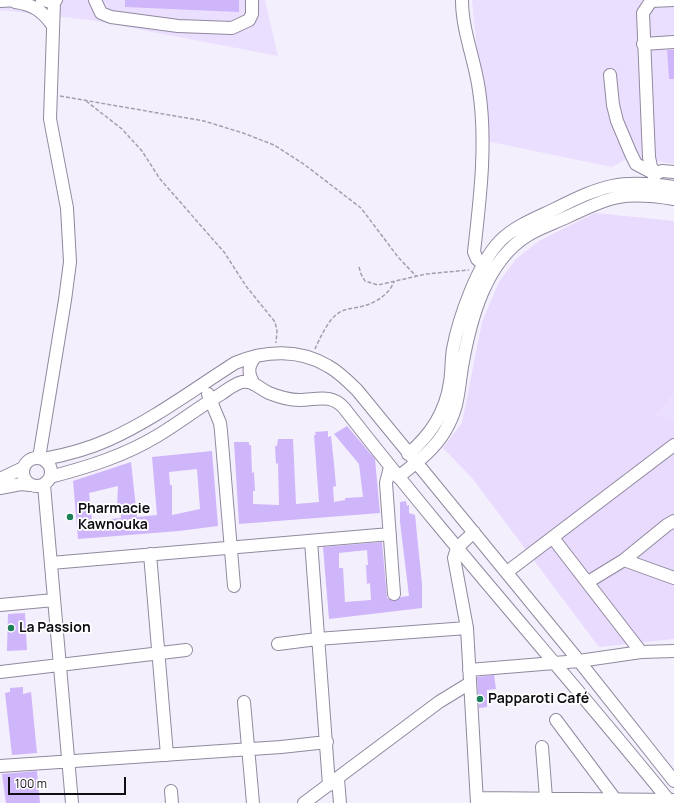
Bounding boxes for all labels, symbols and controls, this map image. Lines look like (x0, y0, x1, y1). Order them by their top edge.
place label: Pharmacie Kawnouka (78, 501, 150, 534)
marker: Pharmacie Kawnouka (65, 512, 75, 522)
place label: La Passion (19, 620, 91, 636)
marker: La Passion (6, 623, 16, 633)
place label: Papparoti Café (488, 691, 589, 707)
marker: Papparoti Café (475, 694, 485, 704)
scale bar (10, 769, 128, 795)
text: 100 m (15, 775, 47, 792)

